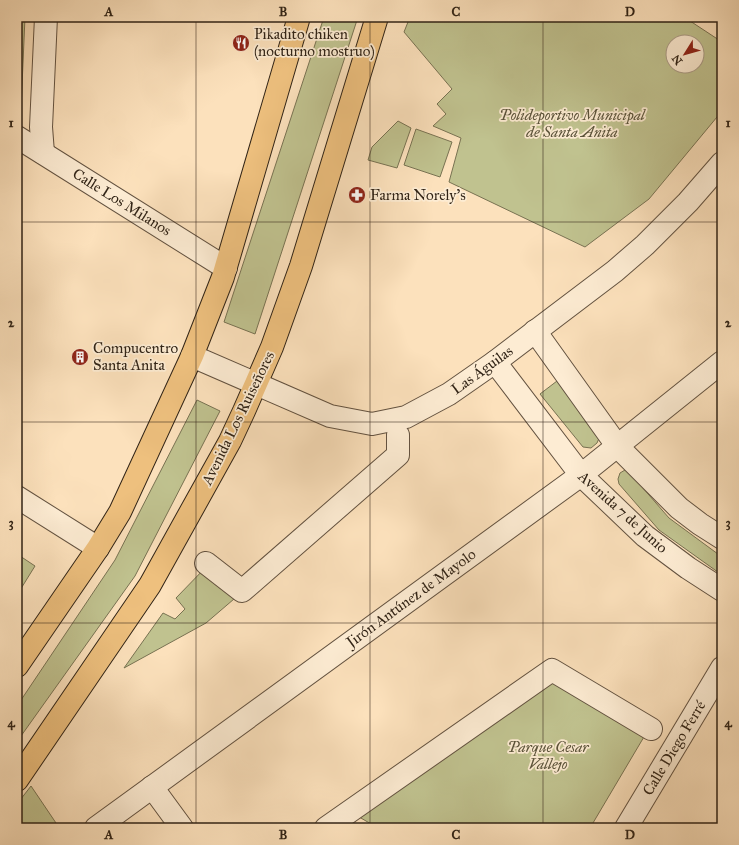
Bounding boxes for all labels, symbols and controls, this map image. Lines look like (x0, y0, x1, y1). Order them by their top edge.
text: A (104, 4, 114, 20)
text: B (279, 4, 288, 20)
text: C (452, 4, 461, 20)
text: D (625, 4, 635, 20)
place label: Pikadito chiken (nocturno mostruo) (254, 25, 375, 61)
restaurant icon: Pikadito chiken (nocturno mostruo) (231, 33, 251, 53)
north arrow (665, 34, 705, 74)
text: N (669, 52, 685, 67)
park label: Polideportivo Municipal de Santa Anita (499, 106, 647, 141)
text: 1 (8, 115, 14, 131)
text: 1 (725, 115, 731, 131)
street label: Calle Los Milanos (69, 164, 175, 240)
pharmacy icon: Farma Norely's (347, 185, 367, 205)
place label: Farma Norely's (370, 186, 466, 204)
text: 2 (8, 315, 15, 331)
text: 2 (725, 315, 732, 331)
place label: Compucentro Santa Anita (93, 339, 178, 374)
street label: Las Águilas (447, 341, 516, 398)
building icon: Compucentro Santa Anita (70, 347, 90, 367)
street label: Avenida Los Ruiseñores (197, 348, 278, 489)
street label: Avenida 7 de Junio (573, 467, 672, 558)
text: 3 (8, 515, 14, 531)
text: 3 (725, 515, 731, 531)
street label: Jirón Antúnez de Mayolo (341, 545, 480, 653)
street label: Calle Diego Ferré (639, 697, 710, 799)
text: 4 (7, 715, 15, 731)
text: 4 (724, 715, 732, 731)
park label: Parque Cesar Vallejo (507, 738, 589, 773)
text: A (104, 827, 114, 843)
text: B (279, 827, 288, 843)
text: C (452, 827, 461, 843)
text: D (625, 827, 635, 843)

